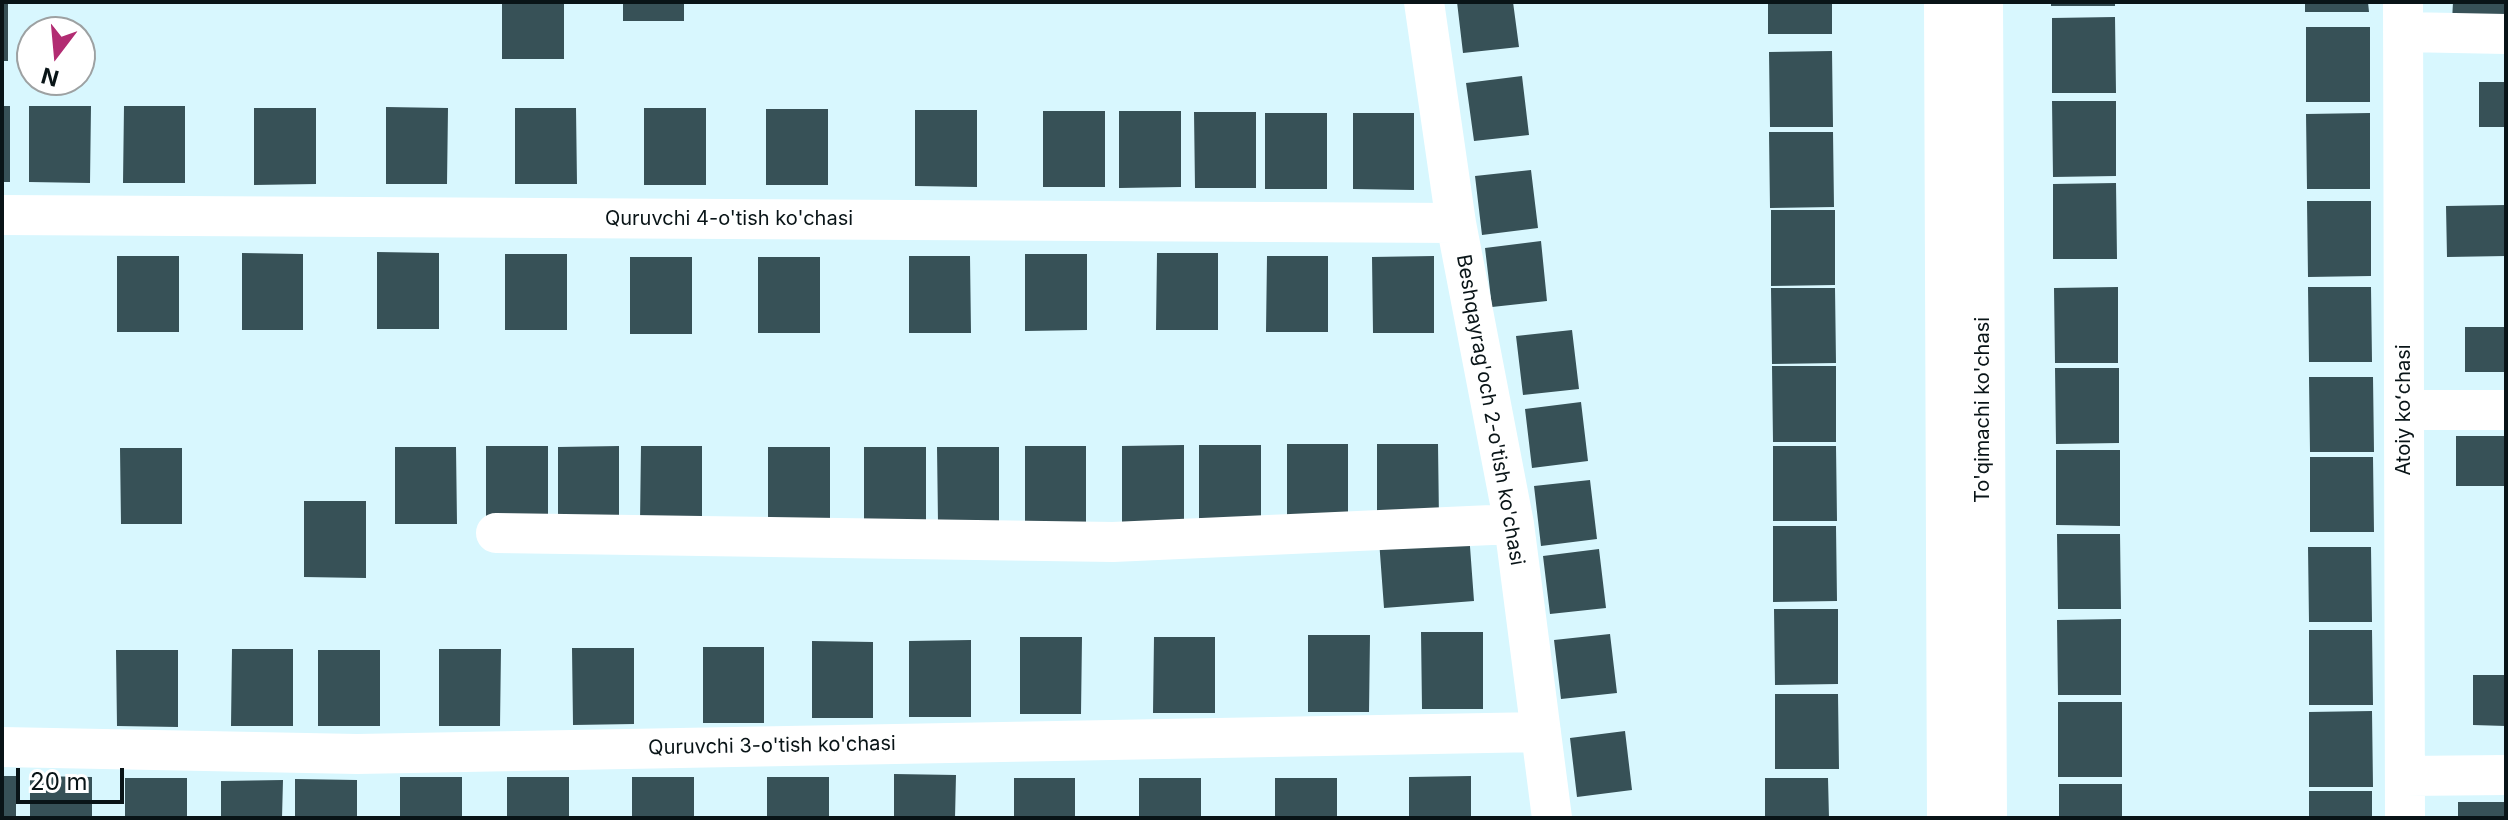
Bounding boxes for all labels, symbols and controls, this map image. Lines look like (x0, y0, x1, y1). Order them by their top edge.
north arrow (16, 16, 96, 96)
text: N (38, 62, 62, 92)
street label: Quruvchi 4-o'tish ko'chasi (605, 207, 853, 231)
street label: Beshqayrag'och 2-o'tish ko'chasi (1451, 253, 1529, 567)
street label: To'qimachi ko'chasi (1971, 317, 1995, 503)
street label: Atoiy koʻchasi (2392, 344, 2416, 476)
street label: Quruvchi 3-o'tish ko'chasi (648, 732, 896, 760)
scale bar (20, 752, 128, 802)
text: 20 m (30, 767, 88, 796)

